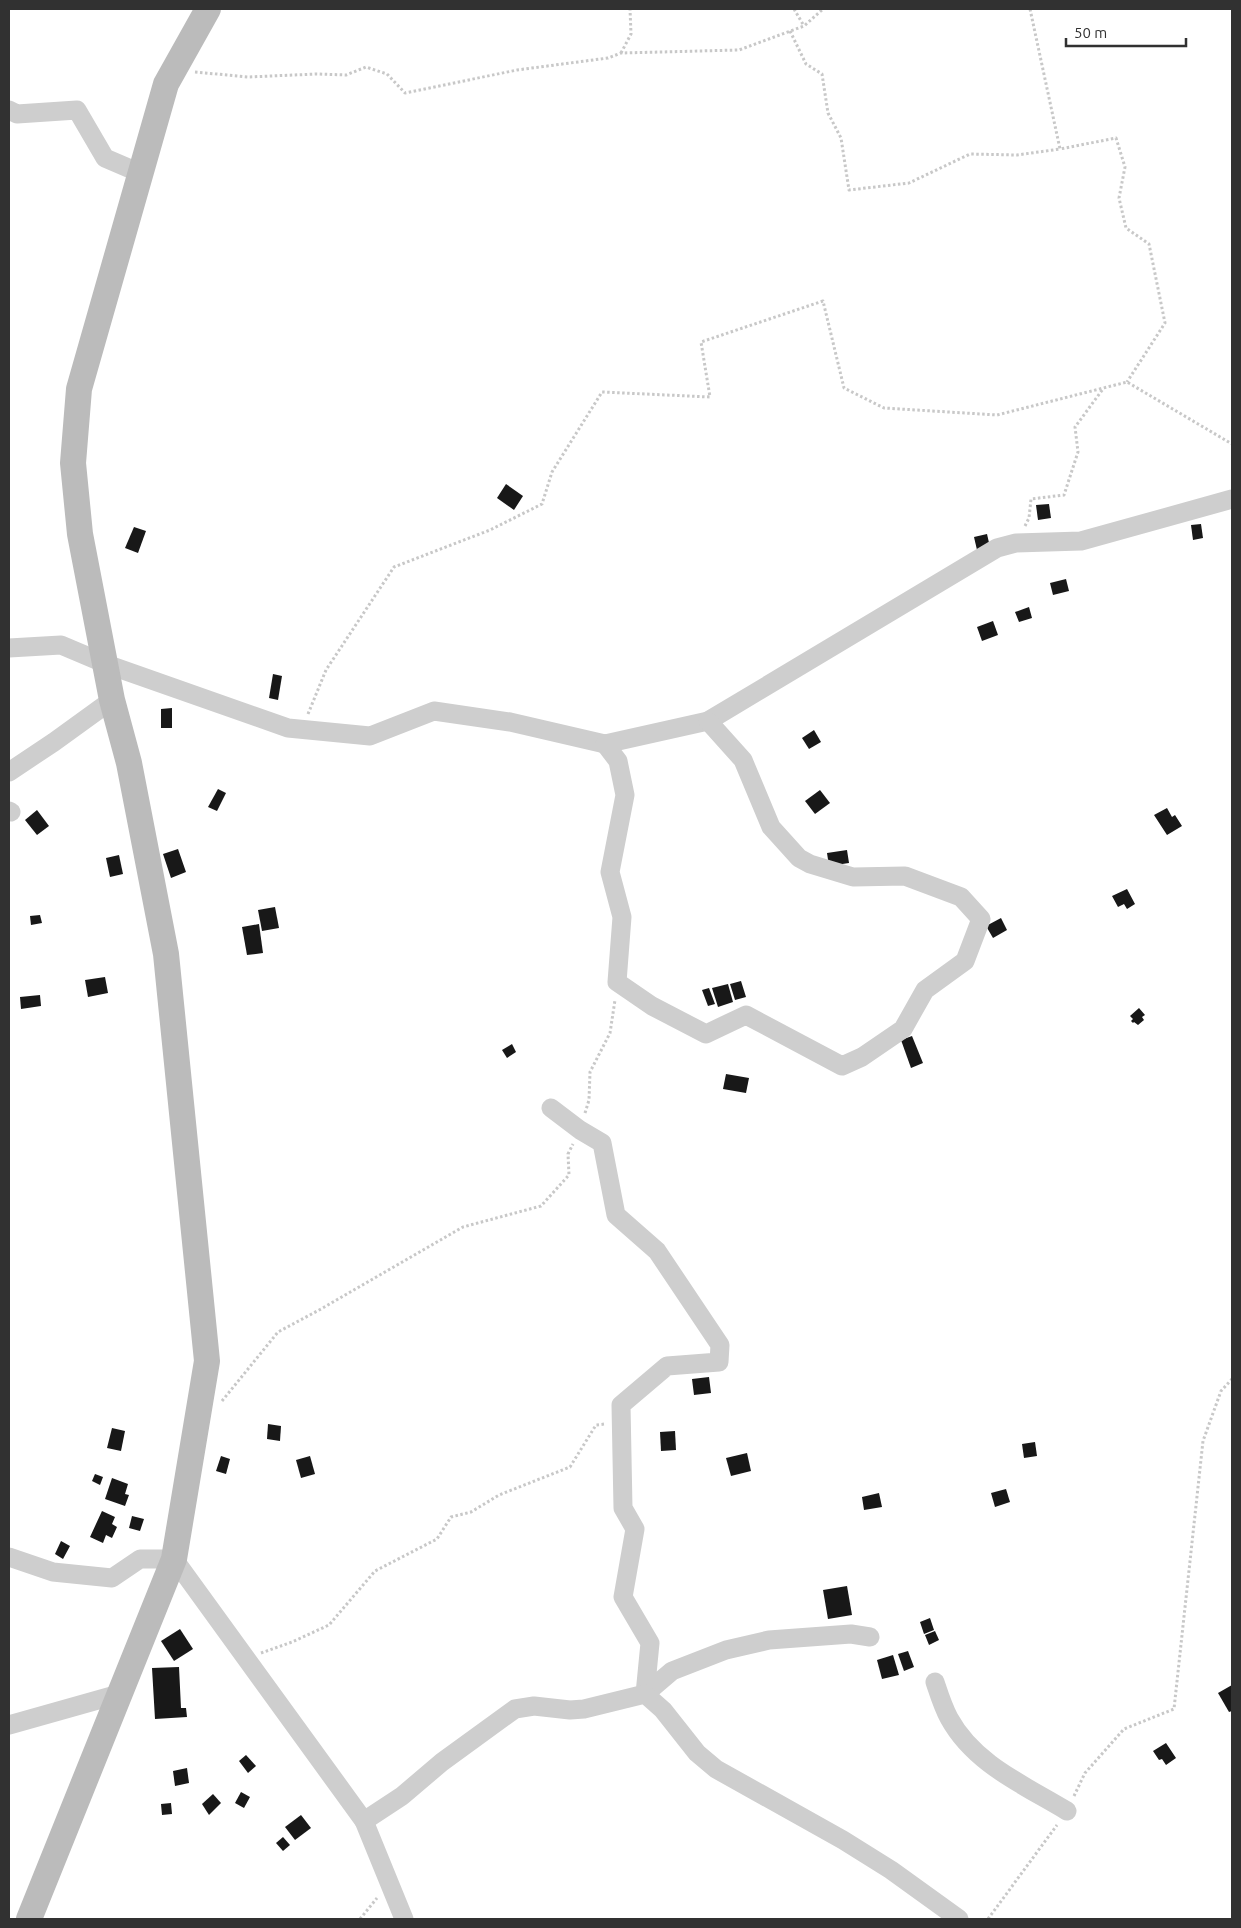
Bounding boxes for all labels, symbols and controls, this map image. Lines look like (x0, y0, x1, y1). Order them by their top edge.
scale bar (1066, 15, 1186, 47)
text: 50 m (1074, 24, 1107, 41)

